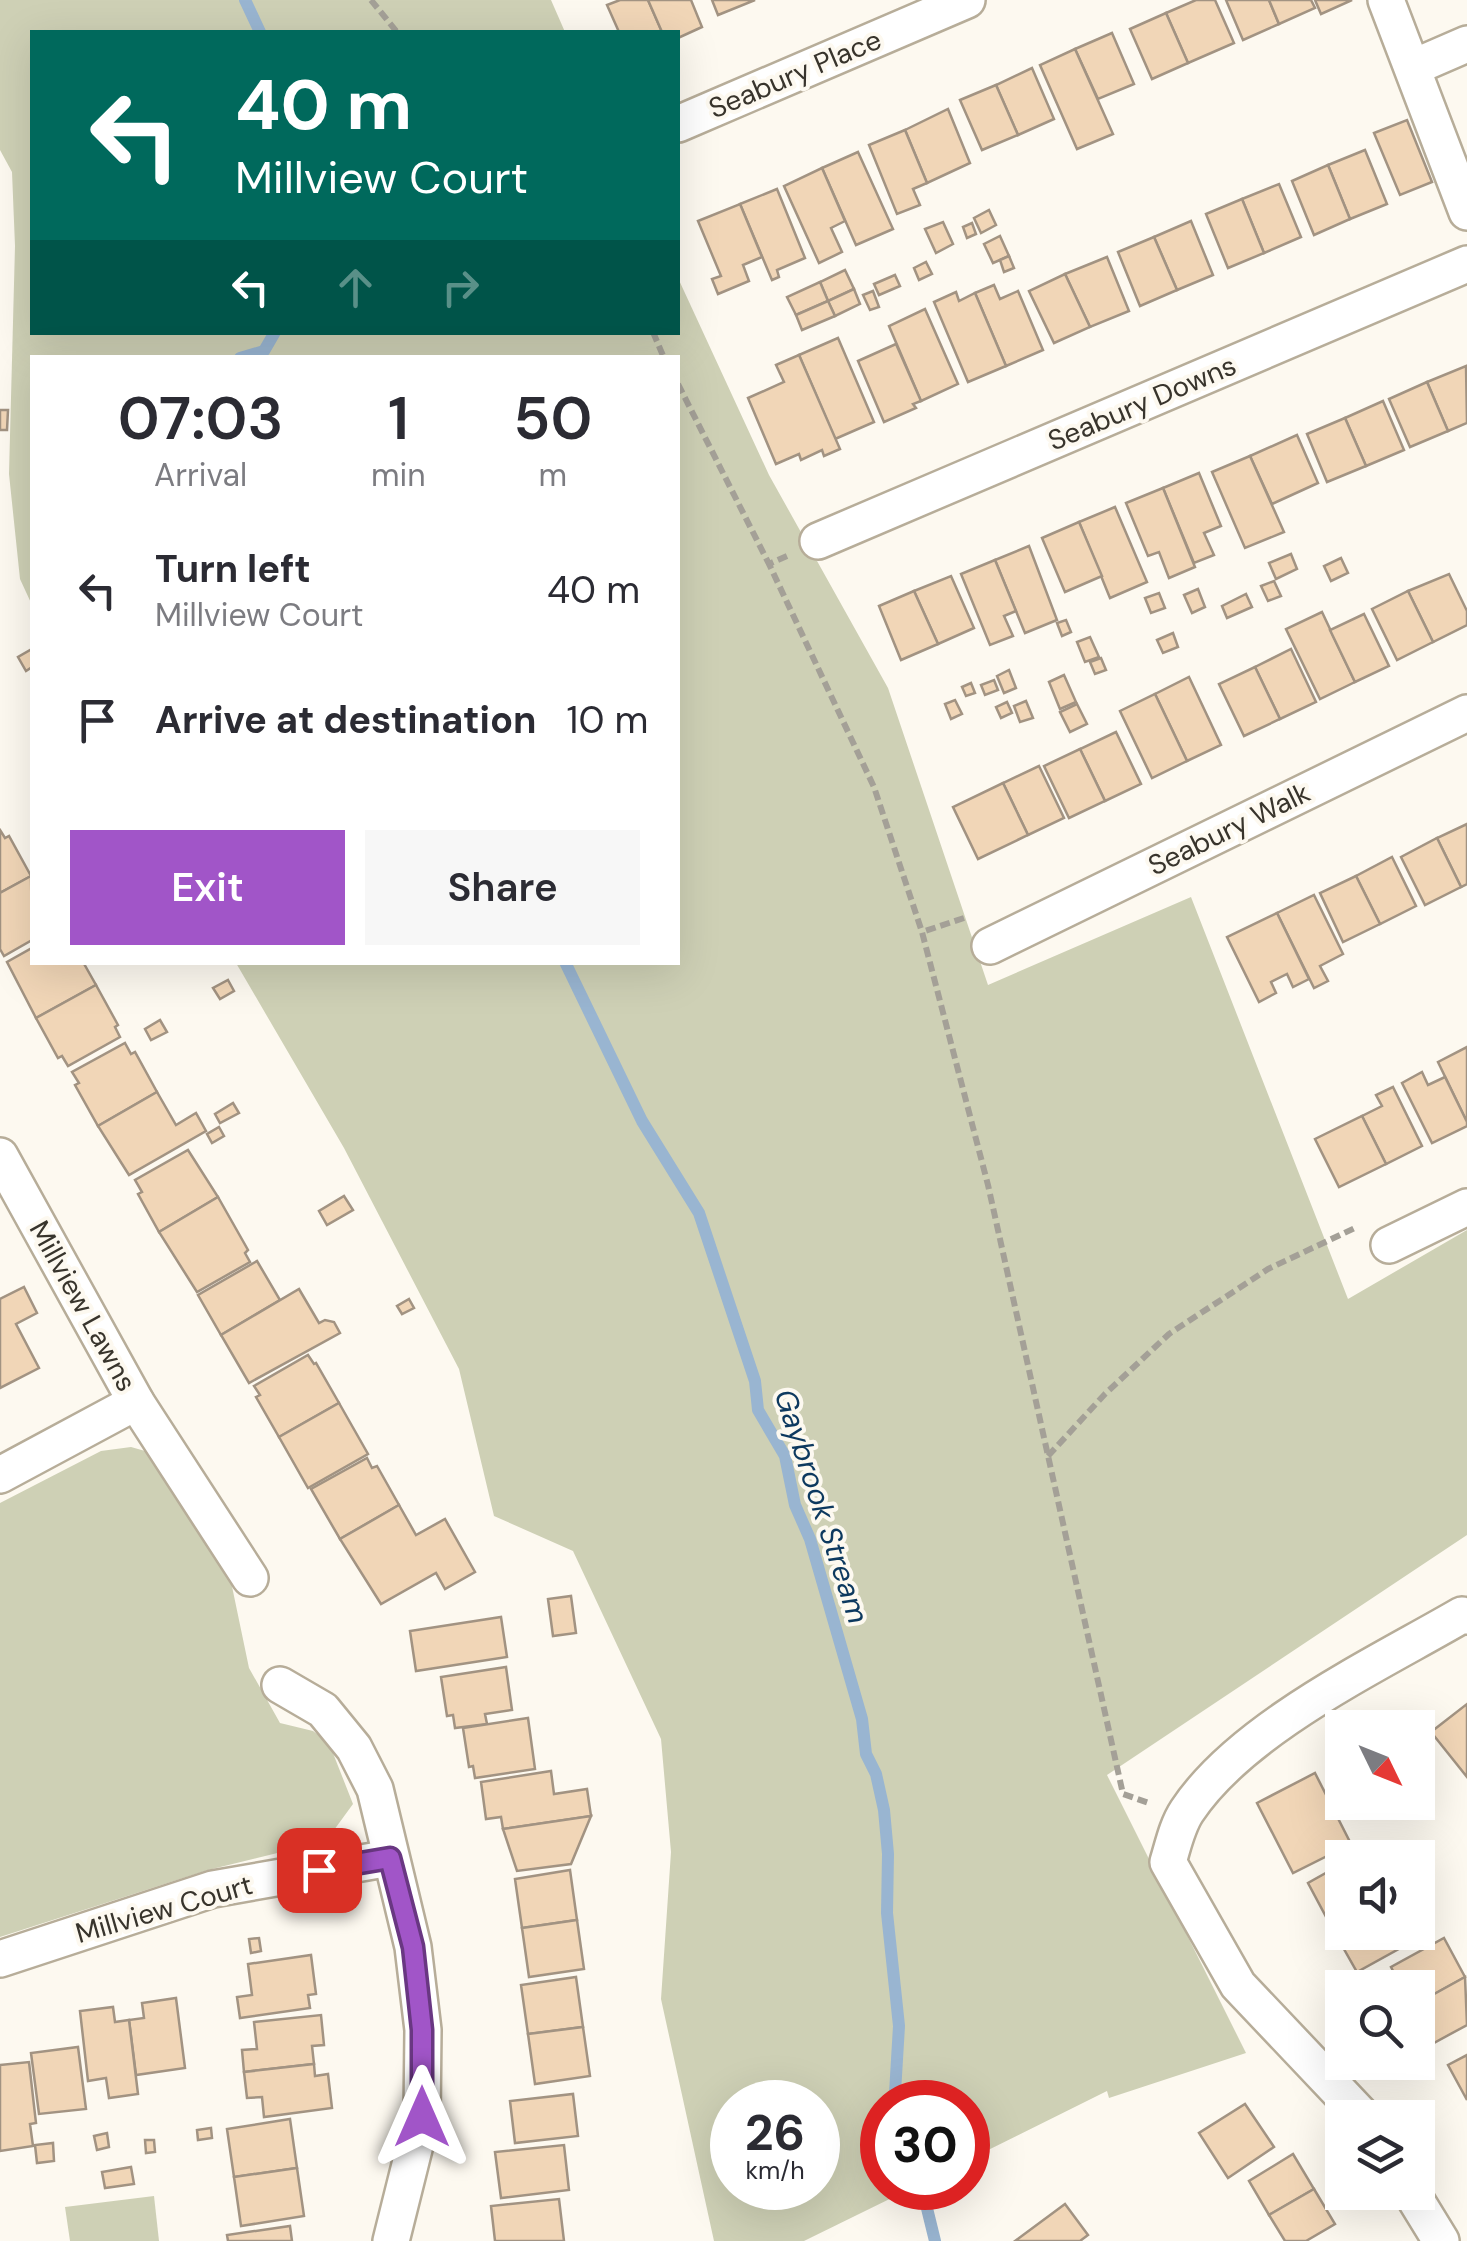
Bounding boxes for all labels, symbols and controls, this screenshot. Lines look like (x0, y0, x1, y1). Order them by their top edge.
street label: Seabury Place (703, 21, 887, 127)
text: 40 m (235, 60, 412, 151)
icon: left (70, 70, 200, 200)
text: Millview Court (235, 148, 528, 207)
icon: left (223, 260, 278, 315)
icon: ahead (328, 260, 383, 315)
icon: right (433, 260, 488, 315)
street label: Seabury Downs (1042, 347, 1242, 459)
text: 07:03 (118, 379, 283, 458)
text: 1 (388, 379, 409, 458)
text: 50 (513, 379, 592, 458)
text: Arrival (154, 454, 247, 496)
text: min (371, 454, 426, 496)
text: m (539, 454, 567, 496)
text: Turn left (155, 544, 311, 594)
icon: left (70, 563, 125, 618)
text: 40 m (547, 565, 640, 615)
text: Millview Court (155, 594, 364, 636)
icon: arrive (70, 693, 125, 748)
text: Arrive at destination (155, 695, 537, 745)
text: 10 m (567, 695, 648, 745)
street label: Seabury Walk (1142, 774, 1316, 884)
button: Exit (70, 830, 345, 945)
button: Share (365, 830, 640, 945)
street label: Millview Lawns (21, 1214, 145, 1398)
water label: Gaybrook Stream (766, 1384, 878, 1628)
north arrow (1325, 1710, 1435, 1820)
map controls (1325, 1710, 1435, 2210)
pin (277, 1828, 362, 1913)
button: sound (1325, 1840, 1435, 1950)
icon: arrive (292, 1843, 347, 1898)
street label: Millview Court (71, 1866, 257, 1952)
button: search (1325, 1970, 1435, 2080)
position arrow (370, 2065, 474, 2169)
speed limit sign: 30 (860, 2080, 990, 2210)
text: 26 (745, 2100, 805, 2166)
button: layers (1325, 2100, 1435, 2210)
text: km/h (745, 2154, 805, 2187)

